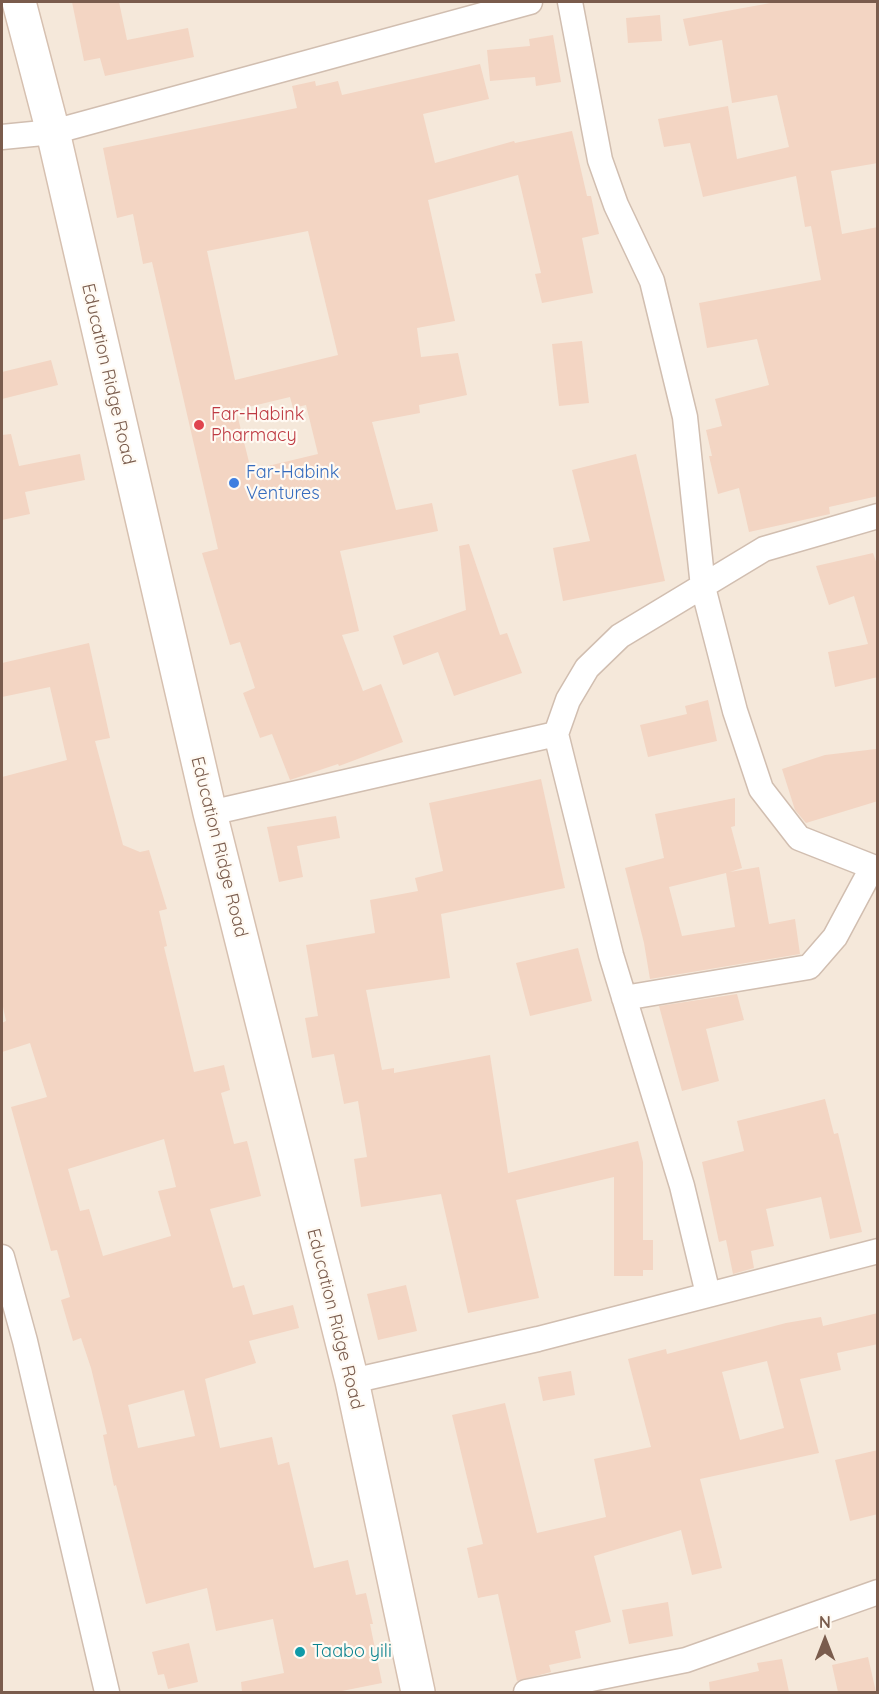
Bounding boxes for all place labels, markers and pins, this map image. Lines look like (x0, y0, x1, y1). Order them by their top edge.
place label: Far-Habink Pharmacy (211, 404, 304, 446)
marker: Far-Habink Pharmacy (192, 418, 206, 432)
place label: Far-Habink Ventures (246, 462, 339, 504)
marker: Far-Habink Ventures (227, 476, 241, 490)
place label: Taabo yili (312, 1641, 392, 1663)
marker: Taabo yili (293, 1645, 307, 1659)

